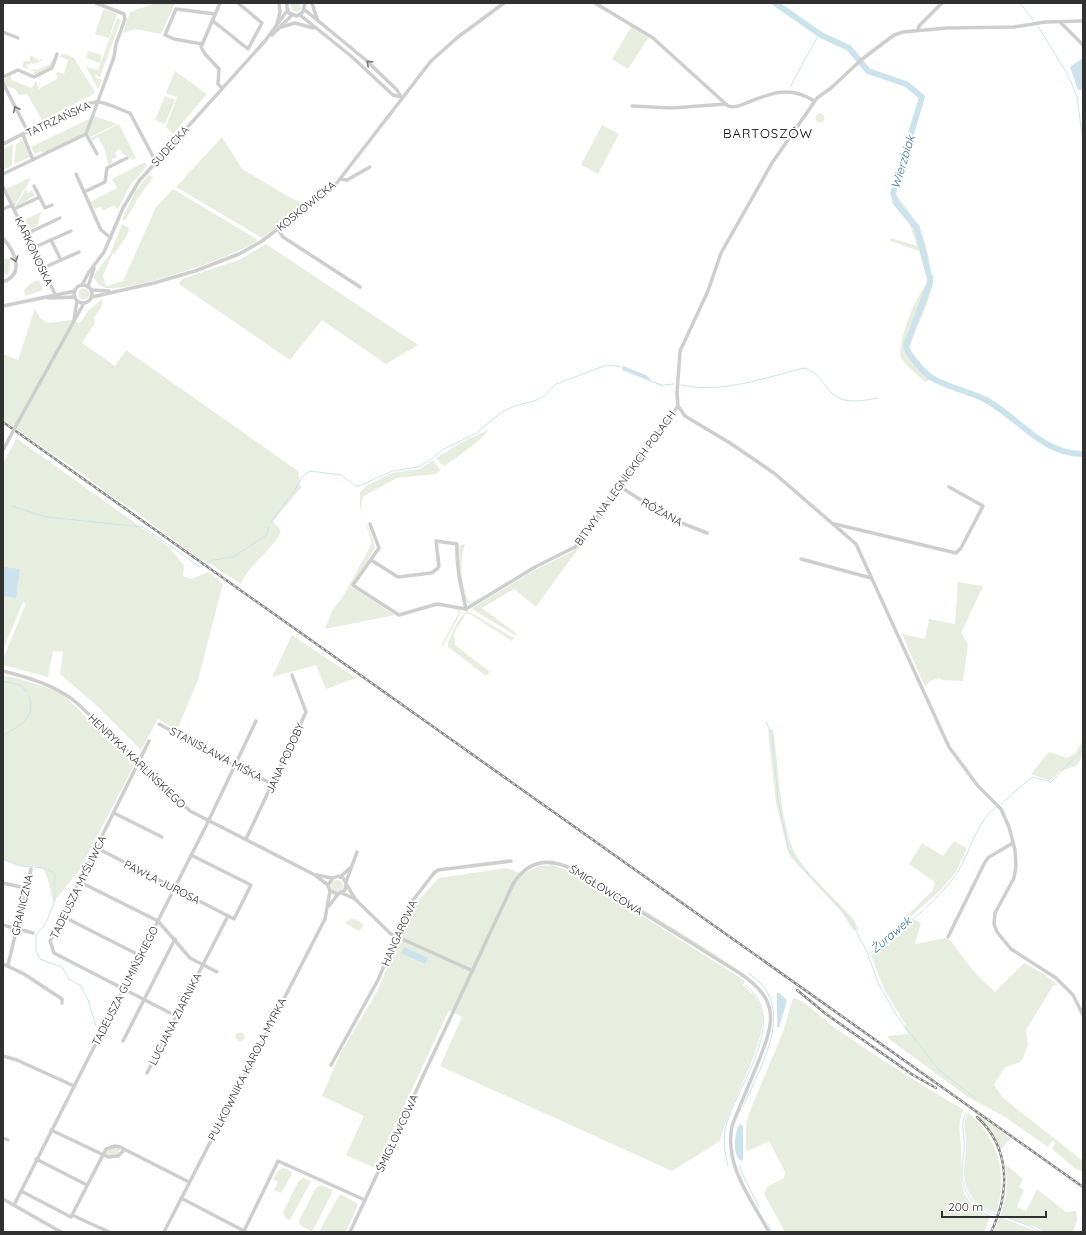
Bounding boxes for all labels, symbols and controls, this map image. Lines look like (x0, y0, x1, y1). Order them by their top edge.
one-way arrow (366, 61, 373, 68)
street label: TATRZAŃSKA (23, 98, 93, 140)
one-way arrow (13, 105, 21, 113)
street label: SUDECKA (148, 123, 192, 169)
district label: BARTOSZÓW (723, 125, 813, 141)
water label: Wierzbiak (887, 132, 918, 190)
street label: KOSKOWICKA (274, 178, 338, 234)
street label: KARKONOSKA (12, 214, 56, 288)
one-way arrow (10, 255, 19, 262)
street label: BITWY NA LEGNICKICH POLACH (571, 408, 679, 548)
street label: RÓŻANA (639, 495, 685, 529)
street label: HENRYKA KARLIŃSKIEGO (85, 711, 189, 811)
street label: JANA PODOBY (263, 721, 307, 795)
street label: STANISŁAWA MIŚKA (167, 724, 265, 784)
street label: TADEUSZA MYŚLIWCA (47, 833, 109, 941)
street label: PAWŁA JUROSA (122, 857, 202, 907)
street label: ŚMIGŁOWCOWA (567, 862, 645, 918)
street label: GRANICZNA (8, 873, 36, 937)
street label: HANGAROWA (378, 898, 420, 968)
water label: Żurawek (867, 912, 915, 956)
street label: TADEUSZA GUMIŃSKIEGO (89, 924, 161, 1048)
street label: LUCJANA ZIARNIKA (146, 971, 204, 1067)
street label: PUŁKOWNIKA KAROLA MYRKA (205, 995, 289, 1143)
street label: ŚMIGŁOWCOWA (373, 1092, 421, 1174)
scale bar (942, 1193, 1046, 1219)
text: 200 m (948, 1199, 983, 1214)

